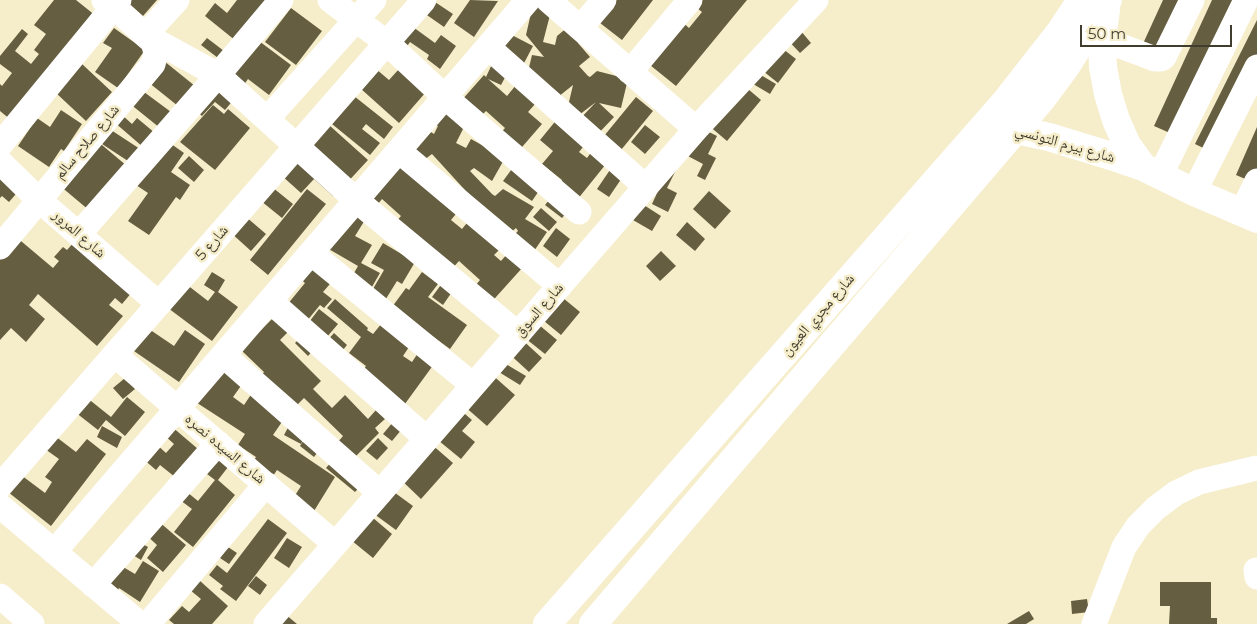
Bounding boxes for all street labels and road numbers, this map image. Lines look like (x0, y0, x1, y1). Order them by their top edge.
street label: شارع صلاح سالم (51, 101, 123, 183)
street label: شارع بيرم التونسي (1013, 121, 1117, 167)
street label: شارع المرور (49, 206, 109, 262)
street label: شارع 5 (192, 222, 232, 264)
street label: شارع مجري العيون (778, 270, 858, 360)
street label: شارع السوق (511, 279, 567, 341)
street label: شارع السيده نصره (181, 410, 269, 488)

